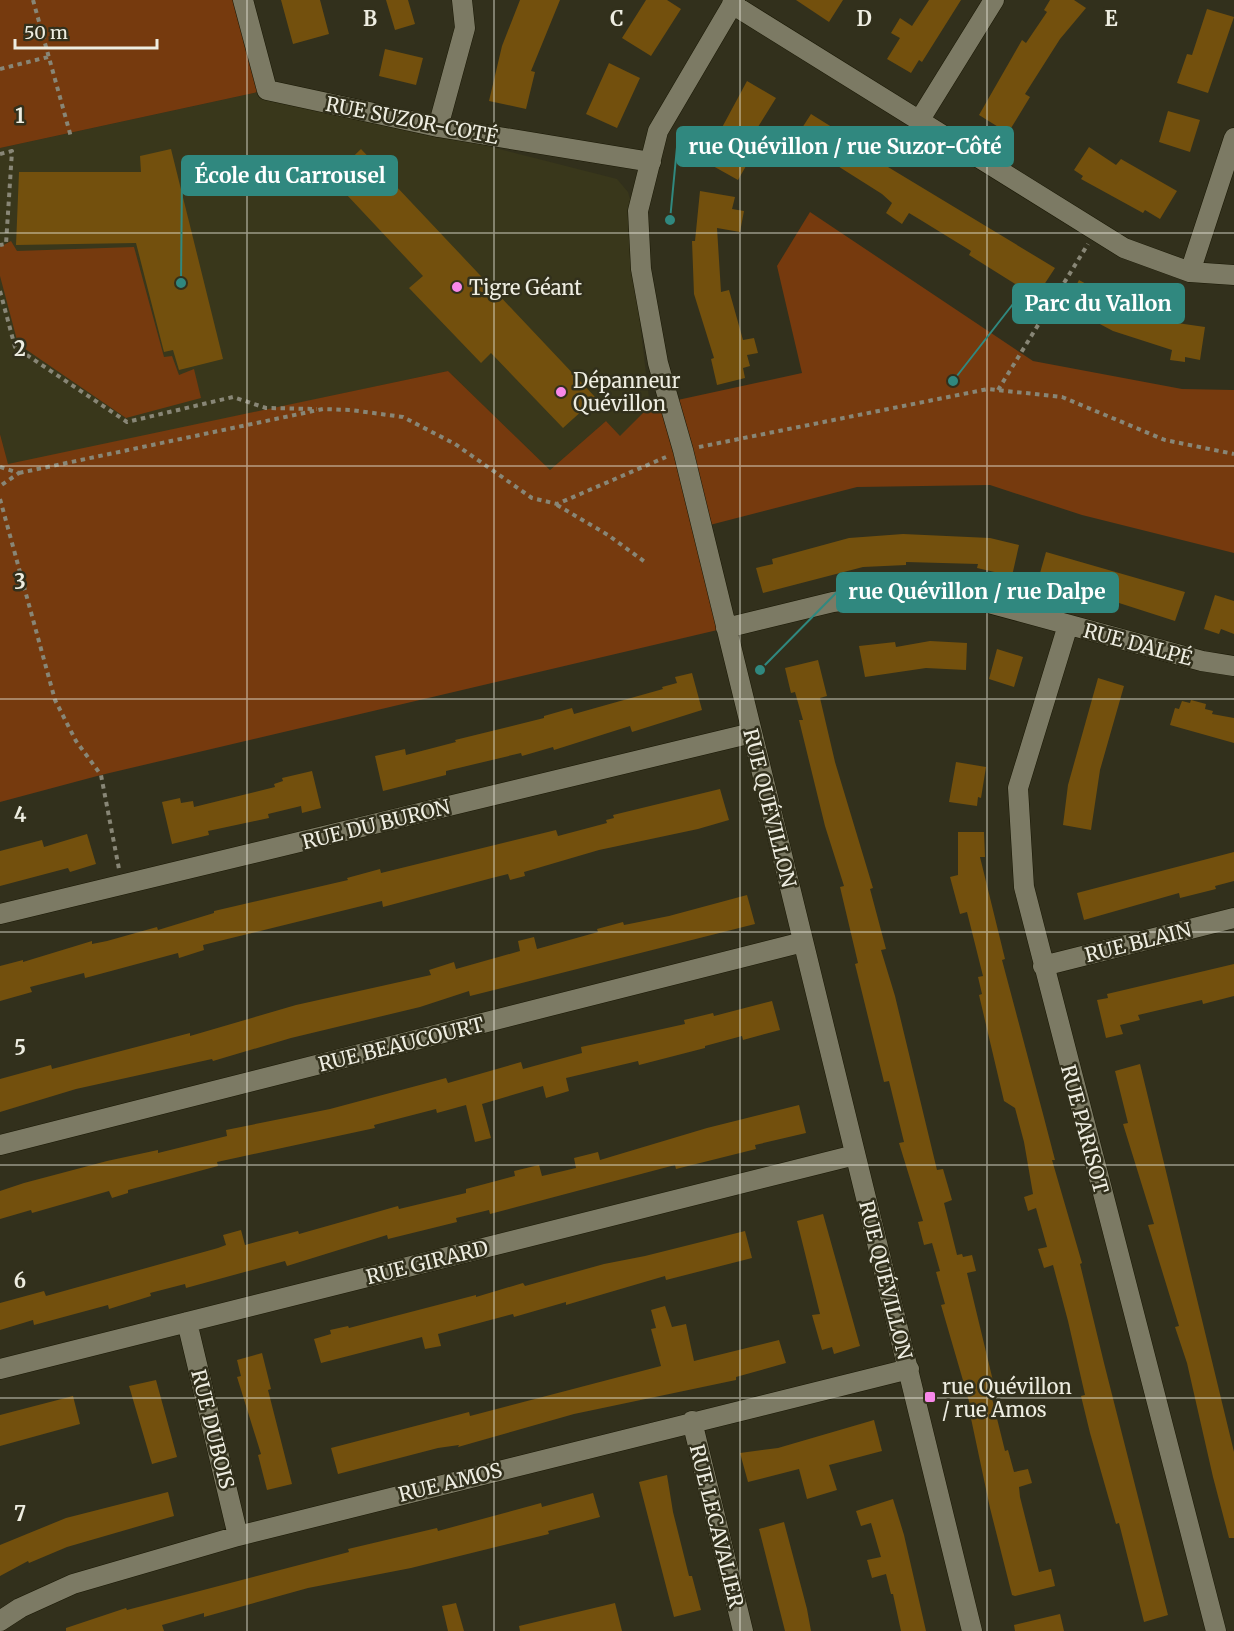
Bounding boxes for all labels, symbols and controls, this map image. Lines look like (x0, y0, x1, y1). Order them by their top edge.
text: B (363, 6, 377, 31)
text: C (610, 6, 624, 31)
text: D (856, 6, 872, 31)
text: E (1104, 6, 1118, 31)
scale bar (15, 12, 158, 50)
text: 50 m (24, 21, 68, 44)
street label: RUE SUZOR-COTÉ (323, 89, 501, 149)
text: 1 (15, 103, 25, 128)
callout: rue Quévillon / rue Suzor-Côté (677, 127, 1013, 166)
text: rue Quévillon / rue Suzor-Côté (689, 133, 1002, 160)
callout: École du Carrousel (182, 156, 397, 195)
text: École du Carrousel (195, 161, 386, 189)
place label: Tigre Géant (469, 275, 582, 300)
marker: Tigre Géant (450, 280, 464, 294)
callout: Parc du Vallon (1013, 284, 1184, 323)
text: Parc du Vallon (1024, 290, 1172, 317)
text: 2 (14, 336, 26, 361)
place label: Dépanneur Quévillon (573, 368, 680, 416)
marker: Dépanneur Quévillon (554, 385, 568, 399)
text: 3 (14, 569, 26, 594)
callout: rue Quévillon / rue Dalpe (837, 573, 1118, 612)
text: rue Quévillon / rue Dalpe (848, 578, 1106, 605)
street label: RUE DALPÉ (1081, 616, 1196, 671)
street label: RUE QUÉVILLON (738, 725, 804, 891)
street label: RUE DU BURON (299, 793, 453, 854)
text: 4 (14, 802, 27, 827)
street label: RUE BLAIN (1082, 917, 1194, 967)
street label: RUE BEAUCOURT (316, 1011, 486, 1077)
text: 5 (14, 1035, 26, 1060)
street label: RUE PARISOT (1056, 1062, 1114, 1196)
street label: RUE QUÉVILLON (854, 1197, 920, 1363)
street label: RUE GIRARD (363, 1235, 491, 1289)
text: 6 (14, 1268, 26, 1293)
street label: RUE DUBOIS (186, 1367, 240, 1491)
place label: rue Quévillon / rue Amos (942, 1374, 1072, 1422)
marker: rue Quévillon / rue Amos (923, 1390, 937, 1404)
street label: RUE LECAVALIER (685, 1442, 749, 1610)
street label: RUE AMOS (396, 1457, 505, 1507)
text: 7 (14, 1501, 26, 1526)

